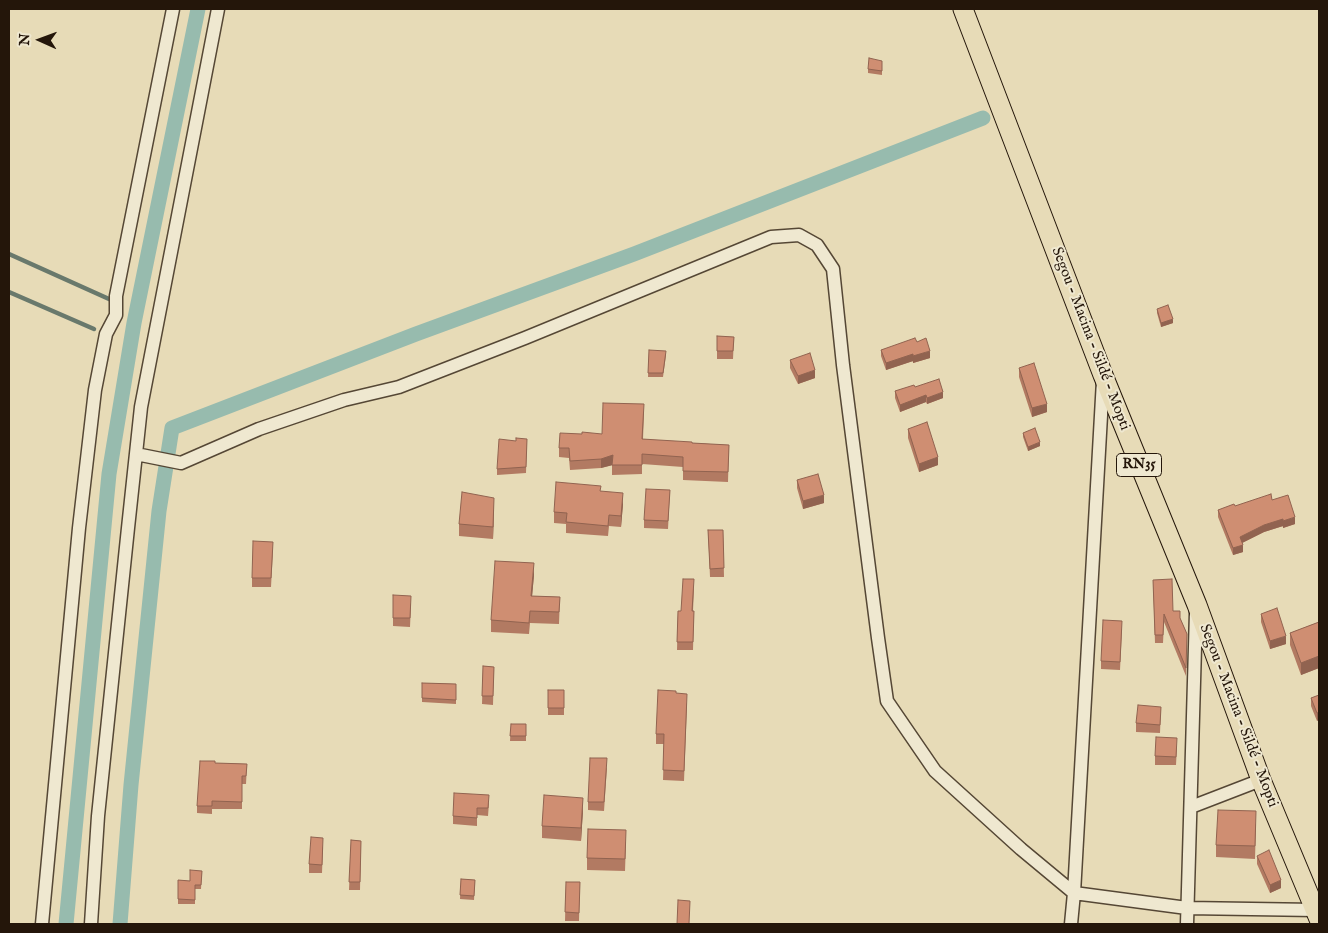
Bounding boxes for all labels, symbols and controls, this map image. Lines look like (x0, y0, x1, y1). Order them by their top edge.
north arrow (15, 15, 65, 65)
text: N (16, 33, 34, 46)
street label: Segou - Macina - Sildé - Mopti (1047, 245, 1133, 433)
road number: RN35 (1116, 454, 1162, 476)
street label: Segou - Macina - Sildé - Mopti (1195, 622, 1281, 810)

